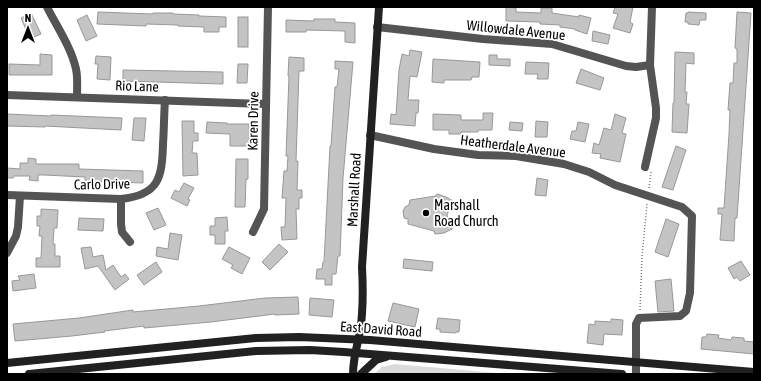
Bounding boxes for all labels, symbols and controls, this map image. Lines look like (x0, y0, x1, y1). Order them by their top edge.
north arrow (8, 8, 48, 48)
text: N (25, 12, 31, 24)
street label: Willowdale Avenue (466, 17, 566, 43)
street label: Rio Lane (115, 77, 159, 95)
street label: Karen Drive (244, 91, 262, 151)
street label: Heatherdale Avenue (459, 132, 567, 160)
street label: Marshall Road (344, 152, 364, 228)
street label: Carlo Drive (74, 176, 130, 192)
place label: Marshall Road Church (434, 197, 499, 229)
marker: Marshall Road Church (421, 208, 431, 218)
street label: East David Road (340, 318, 422, 340)

